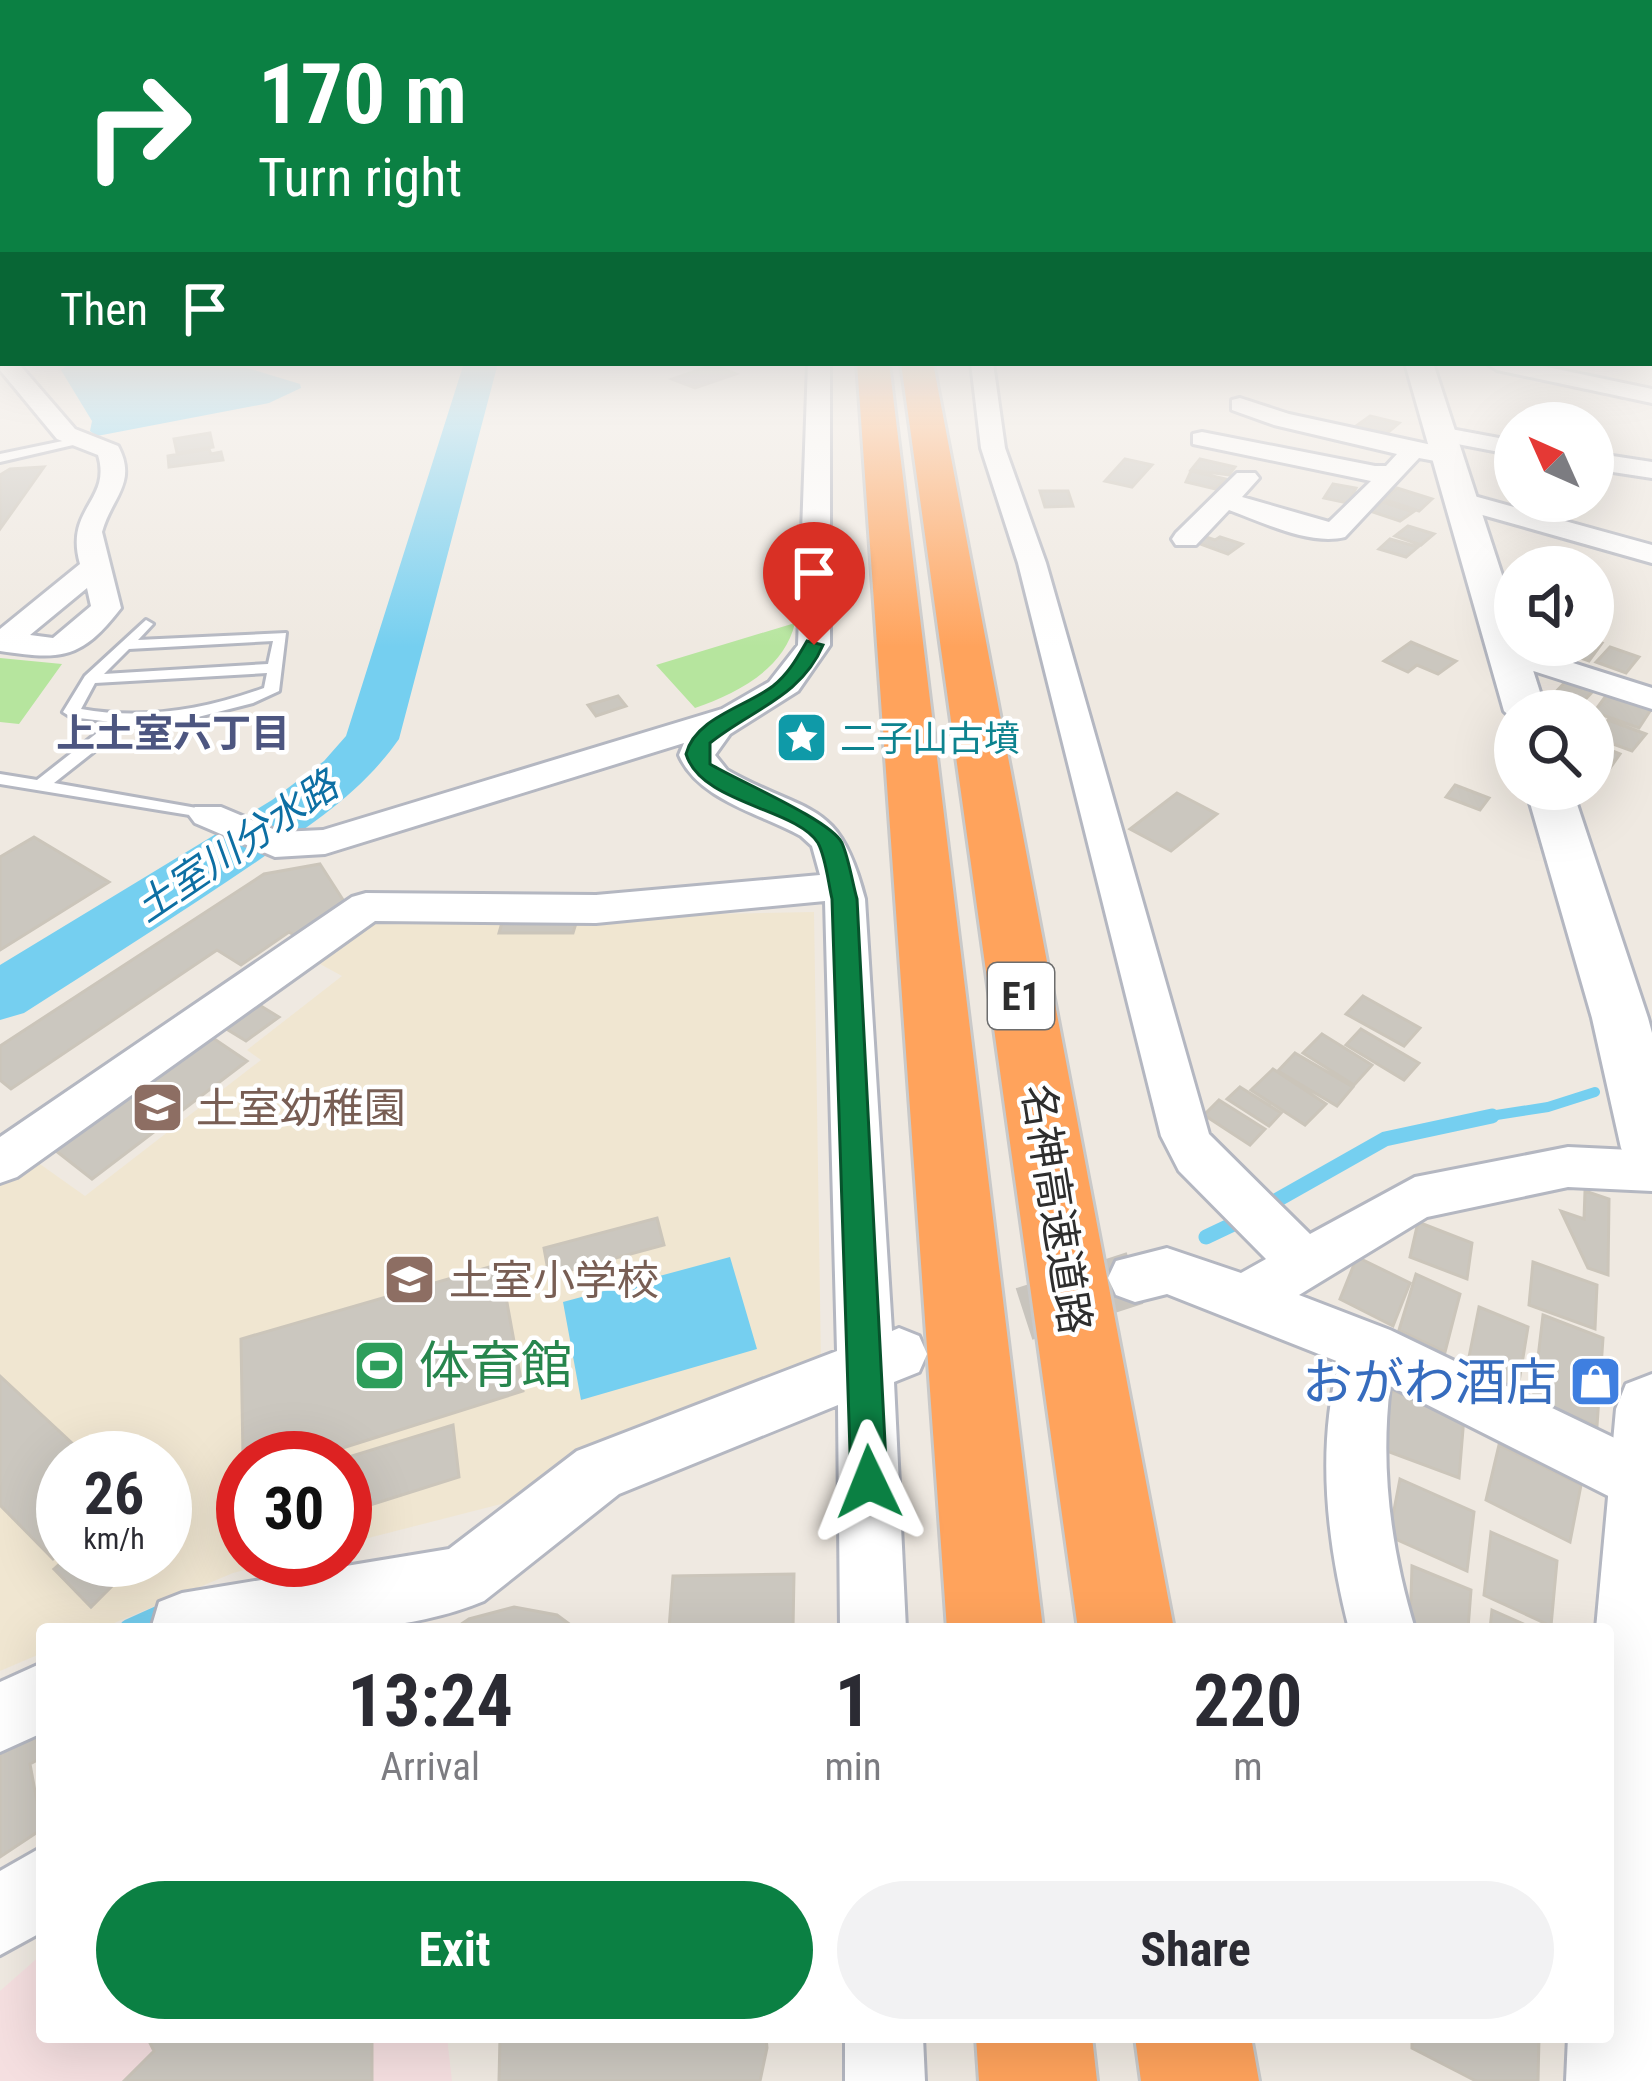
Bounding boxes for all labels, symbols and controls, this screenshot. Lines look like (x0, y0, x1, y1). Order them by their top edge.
text: 170 m (258, 45, 467, 144)
icon: right (60, 48, 216, 204)
text: Turn right (258, 146, 462, 209)
icon: arrive (172, 276, 238, 342)
text: Then (60, 283, 148, 336)
north arrow (1494, 402, 1614, 522)
map controls (1494, 402, 1614, 810)
pin (763, 522, 865, 645)
icon: arrive (781, 540, 847, 606)
button: sound (1494, 546, 1614, 666)
button: search (1494, 690, 1614, 810)
place icon: 二子山古墳 (773, 710, 829, 766)
district label: 上土室六丁目 (56, 711, 290, 757)
place label: 二子山古墳 (840, 718, 1020, 760)
water label: 土室川分水路 (127, 761, 349, 931)
road number: E1 (988, 963, 1054, 1029)
school or university icon: 土室幼稚園 (129, 1080, 185, 1136)
street label: 名神高速道路 (1013, 1081, 1100, 1337)
place label: 土室幼稚園 (196, 1084, 406, 1133)
school or university icon: 土室小学校 (382, 1252, 438, 1308)
place label: 土室小学校 (449, 1256, 659, 1305)
place label: 体育館 (419, 1336, 572, 1395)
sports icon: 体育館 (352, 1337, 408, 1393)
place label: おがわ酒店 (1302, 1353, 1557, 1412)
shop icon: おがわ酒店 (1568, 1354, 1624, 1410)
position arrow (806, 1419, 932, 1545)
speed limit sign: 30 (216, 1431, 372, 1587)
text: 26 (84, 1458, 144, 1529)
text: km/h (83, 1521, 145, 1556)
text: 13:24 (348, 1659, 513, 1744)
text: 1 (835, 1659, 871, 1744)
text: 220 (1193, 1659, 1302, 1744)
text: Arrival (381, 1744, 480, 1790)
text: min (824, 1744, 882, 1790)
text: m (1233, 1744, 1263, 1790)
button: Exit (96, 1881, 813, 2019)
button: Share (837, 1881, 1554, 2019)

